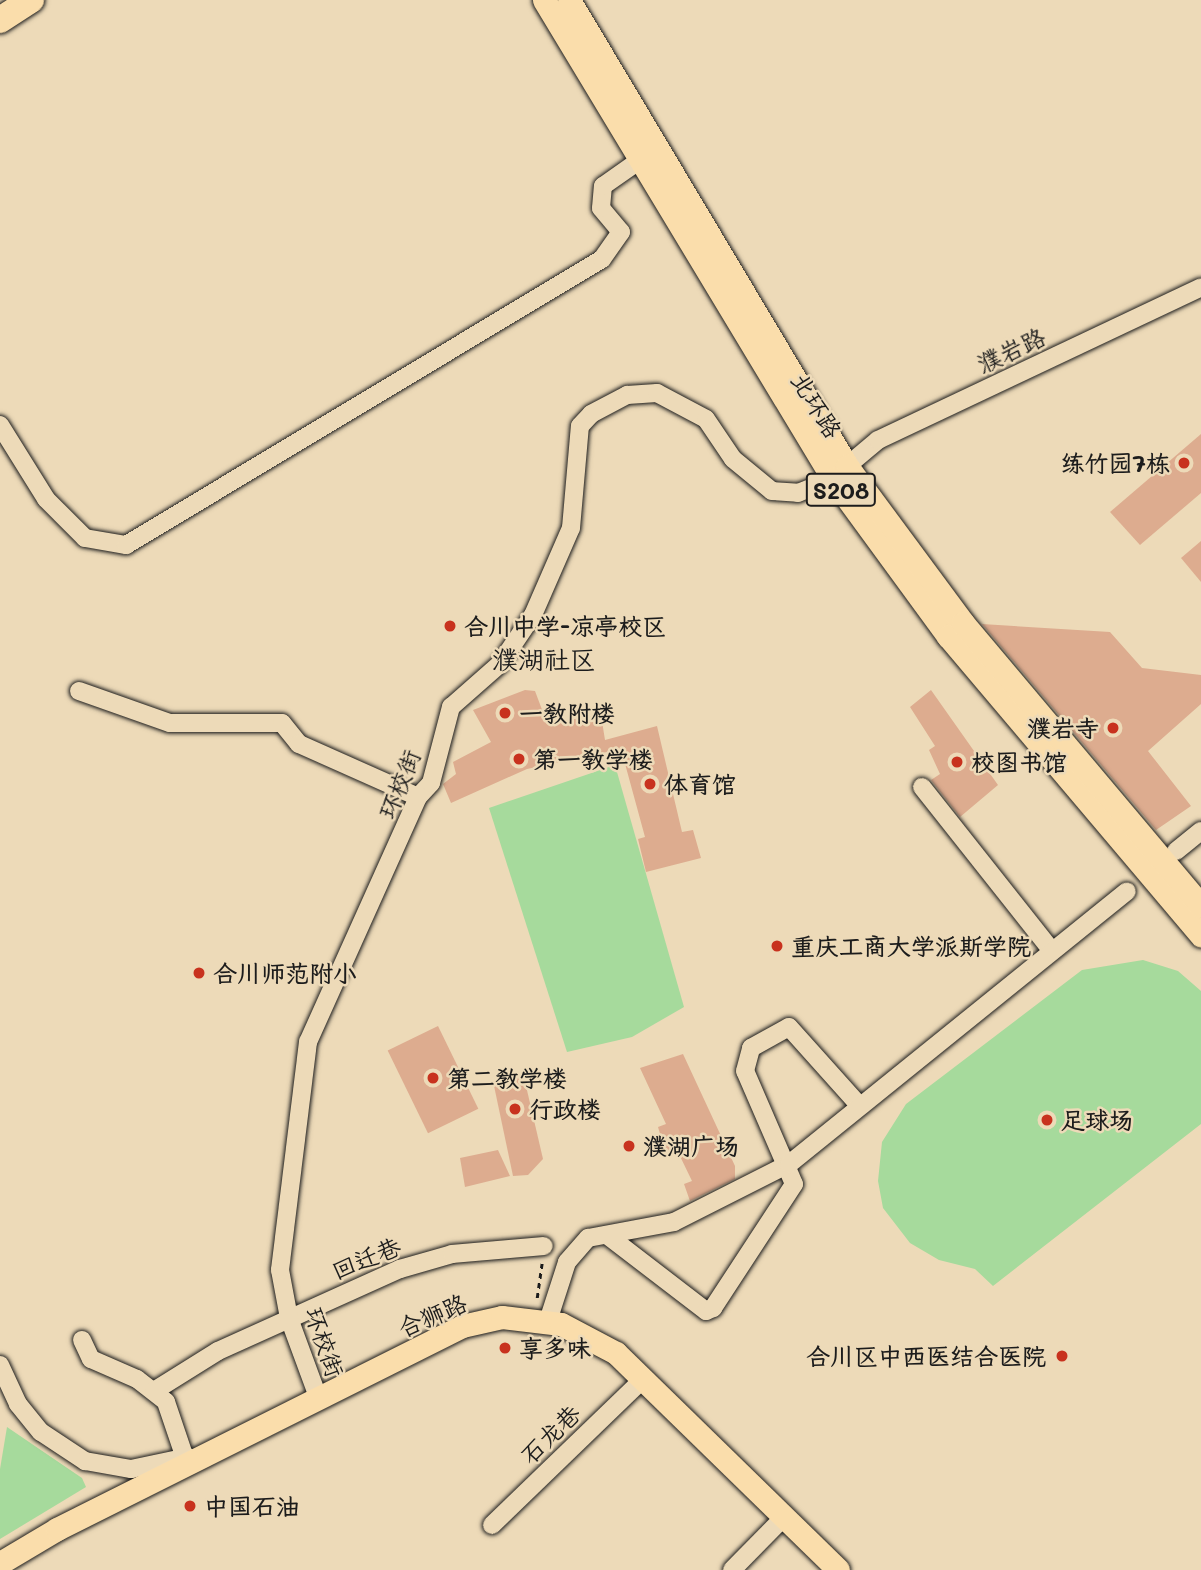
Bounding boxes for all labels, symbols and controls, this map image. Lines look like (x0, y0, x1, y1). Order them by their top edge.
street label: 濮岩路 (972, 322, 1050, 378)
street label: 北环路 (786, 367, 848, 443)
place label: 练竹园7栋 (1061, 449, 1170, 477)
marker: 练竹园7栋 (1176, 455, 1192, 471)
road number: S208 (804, 470, 878, 510)
place label: 合川中学-凉亭校区 (464, 612, 666, 640)
marker: 合川中学-凉亭校区 (442, 618, 458, 634)
district label: 濮湖社区 (492, 644, 596, 676)
place label: 一教附楼 (519, 699, 615, 727)
marker: 一教附楼 (497, 705, 513, 721)
place label: 濮岩寺 (1027, 714, 1099, 742)
marker: 濮岩寺 (1105, 720, 1121, 736)
street label: 环校街 (372, 745, 426, 823)
place label: 第一教学楼 (533, 745, 653, 773)
place label: 校图书馆 (971, 748, 1067, 776)
marker: 第一教学楼 (511, 751, 527, 767)
marker: 校图书馆 (949, 754, 965, 770)
place label: 体育馆 (664, 770, 736, 798)
marker: 体育馆 (642, 776, 658, 792)
place label: 重庆工商大学派斯学院 (791, 932, 1031, 960)
marker: 重庆工商大学派斯学院 (769, 938, 785, 954)
place label: 合川师范附小 (213, 959, 357, 987)
marker: 合川师范附小 (191, 965, 207, 981)
place label: 第二教学楼 (447, 1064, 567, 1092)
marker: 第二教学楼 (425, 1070, 441, 1086)
place label: 行政楼 (529, 1095, 601, 1123)
marker: 行政楼 (507, 1101, 523, 1117)
place label: 足球场 (1061, 1106, 1133, 1134)
marker: 足球场 (1039, 1112, 1055, 1128)
place label: 濮湖广场 (643, 1132, 739, 1160)
marker: 濮湖广场 (621, 1138, 637, 1154)
street label: 回迁巷 (327, 1231, 405, 1285)
street label: 合狮路 (393, 1288, 471, 1342)
street label: 环校街 (300, 1303, 350, 1381)
place label: 享多味 (519, 1334, 591, 1362)
marker: 享多味 (497, 1340, 513, 1356)
place label: 合川区中西医结合医院 (806, 1342, 1046, 1370)
marker: 合川区中西医结合医院 (1052, 1346, 1072, 1366)
street label: 石龙巷 (514, 1399, 586, 1469)
place label: 中国石油 (204, 1492, 300, 1520)
marker: 中国石油 (182, 1498, 198, 1514)

